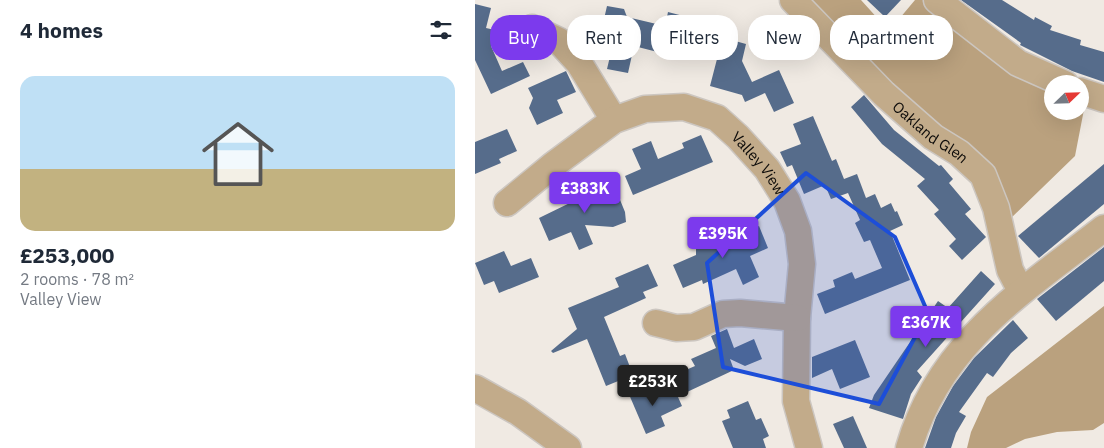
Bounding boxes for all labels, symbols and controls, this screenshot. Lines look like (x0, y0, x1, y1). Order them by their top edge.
chip: Buy (490, 15, 557, 60)
chip: Rent (567, 15, 641, 60)
chip: Filters (651, 15, 738, 60)
chip: New (748, 15, 820, 60)
chip: Apartment (830, 15, 953, 60)
text: 4 homes (20, 16, 103, 44)
icon: filters (427, 16, 455, 44)
north arrow (1044, 75, 1089, 120)
map controls (1044, 75, 1089, 120)
street label: Oakland Glen (889, 97, 973, 167)
icon: home (193, 109, 283, 199)
street label: Valley View (728, 127, 790, 199)
pin: £383K (550, 172, 620, 214)
text: £383K (560, 178, 610, 198)
pin: £395K (688, 216, 758, 259)
text: £395K (698, 223, 748, 243)
text: £253,000 (20, 241, 114, 269)
text: 2 rooms · 78 m² (20, 269, 134, 289)
text: Valley View (20, 289, 102, 309)
pin: £367K (891, 306, 961, 348)
text: £367K (901, 312, 951, 332)
pin: £253K (618, 364, 688, 407)
text: £253K (628, 371, 678, 391)

